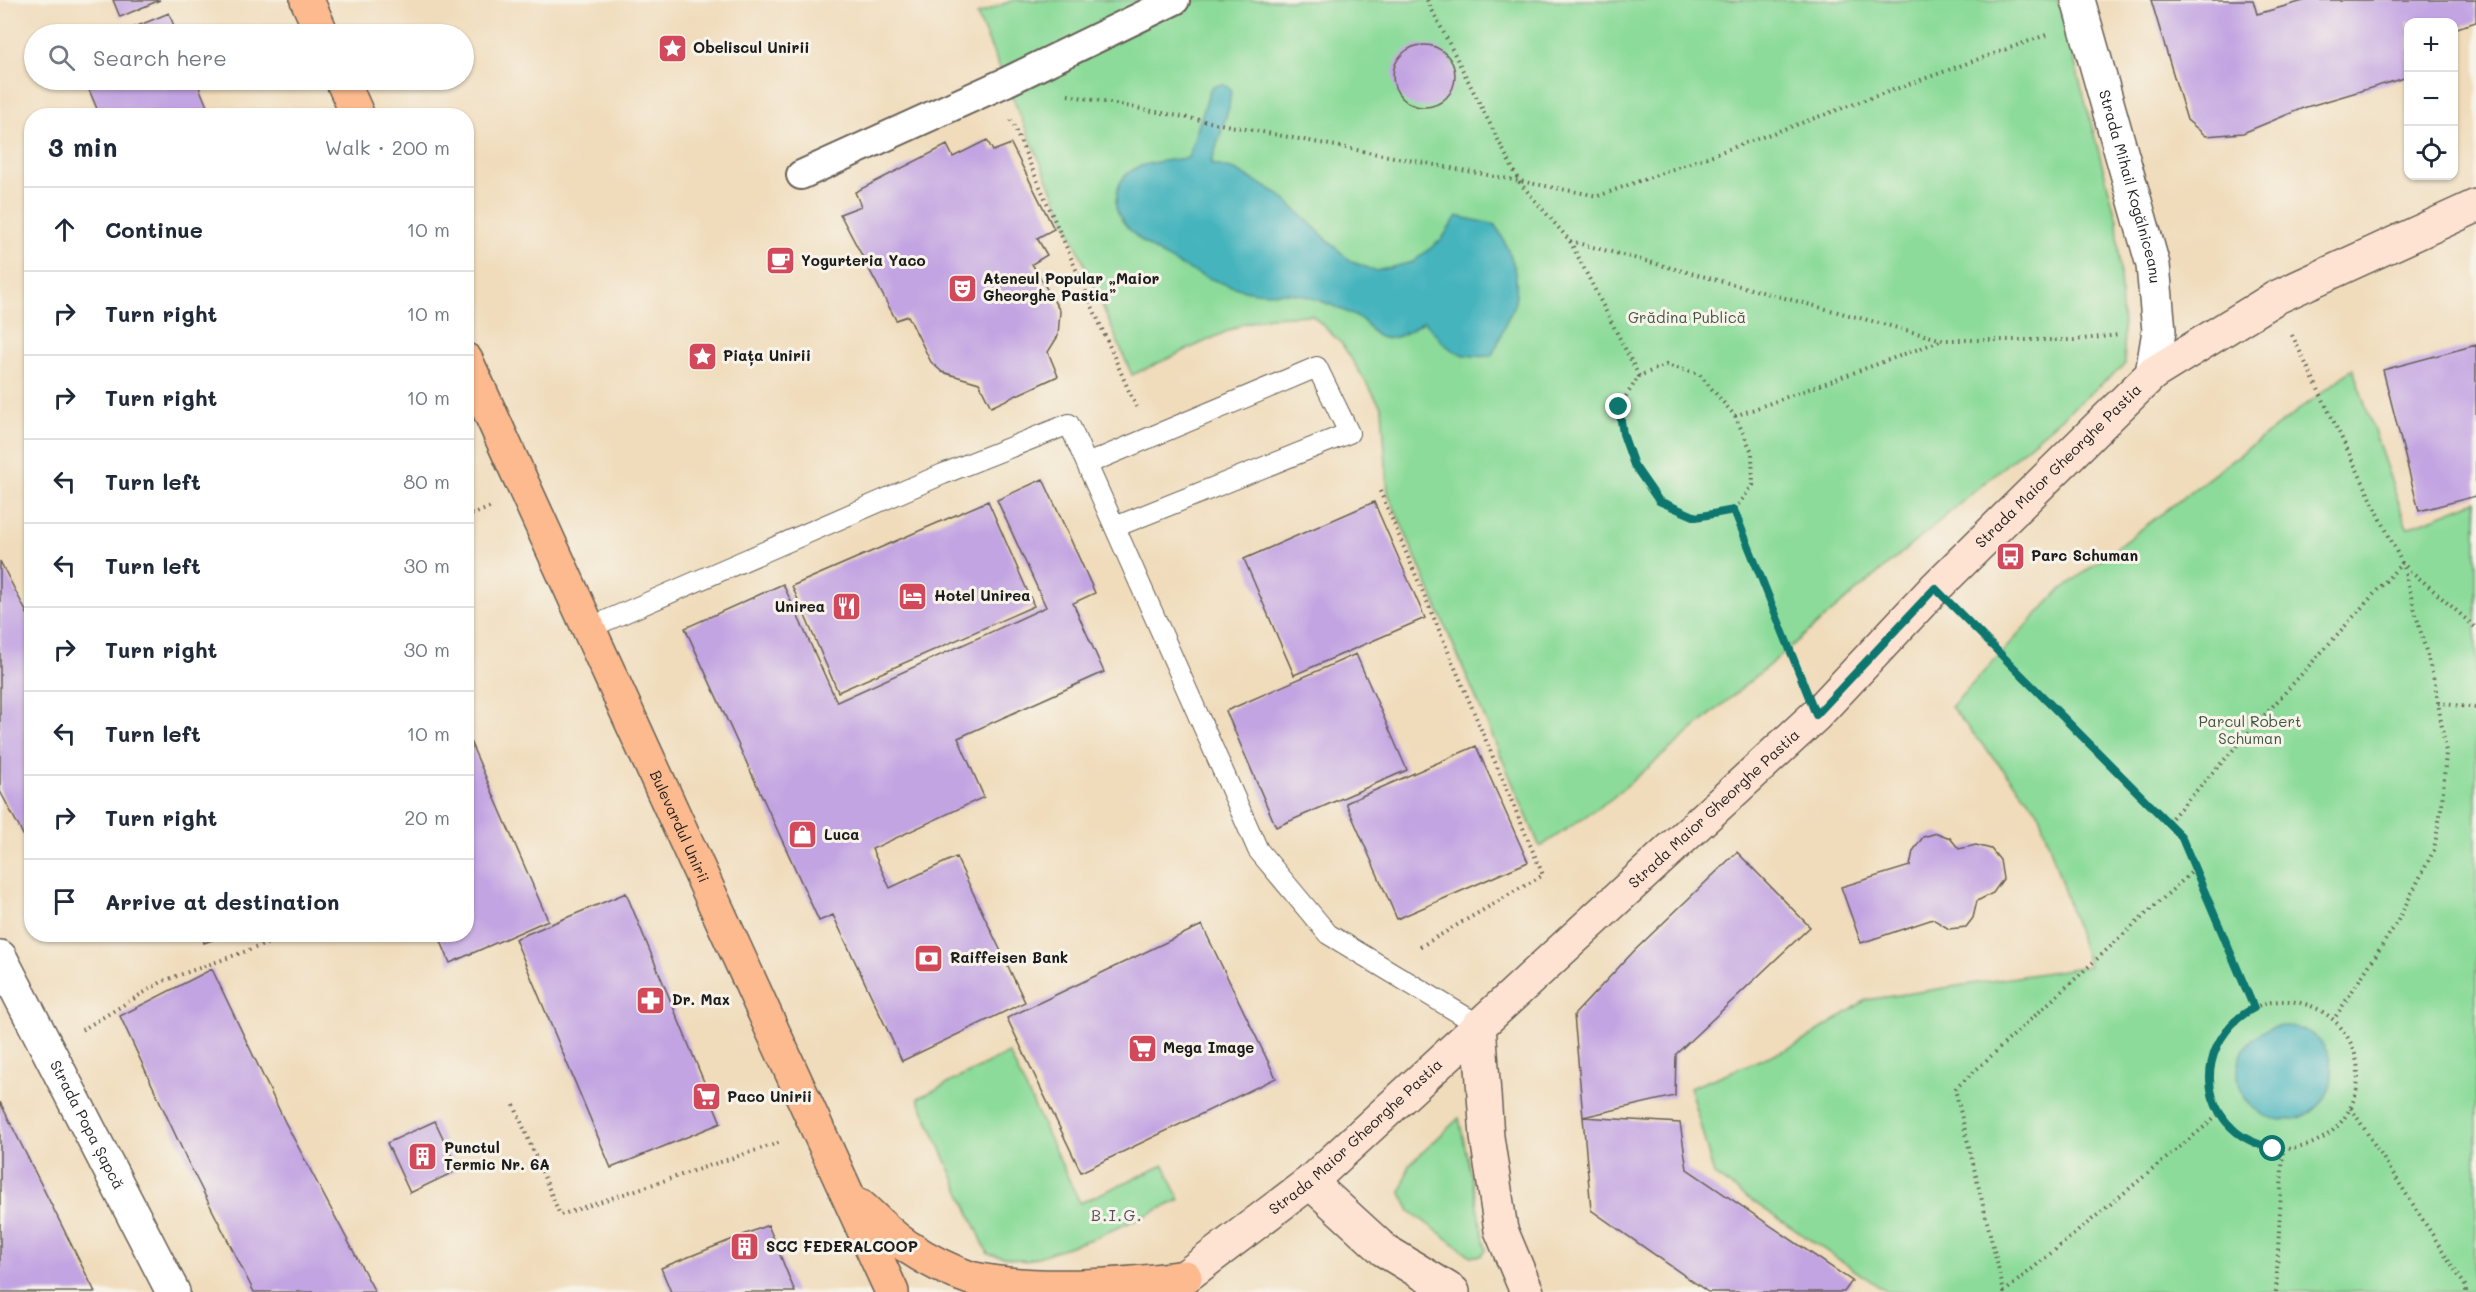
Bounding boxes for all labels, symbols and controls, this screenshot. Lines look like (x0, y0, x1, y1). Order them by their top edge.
map controls (2404, 18, 2458, 180)
button: + (2404, 18, 2458, 72)
search box (24, 24, 474, 90)
place icon: Obeliscul Unirii (656, 32, 688, 64)
place label: Obeliscul Unirii (693, 37, 810, 57)
icon: search (45, 41, 78, 74)
text: Search here (93, 43, 227, 72)
button: − (2404, 72, 2458, 126)
street label: Strada Mihail Kogălniceanu (2095, 87, 2166, 284)
button: locate (2404, 126, 2458, 180)
text: 3 min (48, 130, 117, 164)
text: Walk · 200 m (325, 134, 450, 160)
icon: ahead (48, 213, 81, 246)
text: Continue (105, 215, 203, 244)
text: 10 m (406, 216, 450, 242)
cafe icon: Yogurteria Yaco (764, 245, 796, 277)
place label: Yogurteria Yaco (801, 250, 926, 270)
place label: Ateneul Popular „Maior Gheorghe Pastia” (983, 268, 1159, 305)
theatre icon: Ateneul Popular „Maior Gheorghe Pastia” (946, 272, 978, 304)
icon: right (48, 297, 81, 330)
text: Turn right (105, 299, 217, 328)
text: 10 m (406, 300, 450, 326)
park label: Grădina Publică (1628, 307, 1746, 327)
place icon: Piața Unirii (686, 340, 718, 372)
place label: Piața Unirii (723, 345, 811, 366)
street label: Strada Maior Gheorghe Pastia (1970, 379, 2145, 552)
icon: right (48, 381, 81, 414)
text: Turn right (105, 383, 217, 412)
text: 10 m (406, 384, 450, 410)
route end (1605, 393, 1631, 419)
icon: left (48, 465, 81, 498)
text: Turn left (105, 467, 201, 496)
text: 80 m (403, 468, 450, 494)
bus stop icon: Parc Schuman (1994, 540, 2026, 572)
place label: Parc Schuman (2031, 545, 2138, 565)
icon: left (48, 549, 81, 582)
text: Turn left (105, 551, 201, 580)
text: 30 m (404, 552, 450, 578)
hotel icon: Hotel Unirea (897, 580, 929, 612)
place label: Hotel Unirea (934, 585, 1030, 605)
restaurant icon: Unirea (830, 591, 862, 623)
place label: Unirea (775, 596, 825, 616)
icon: right (48, 633, 81, 666)
text: Turn right (105, 635, 217, 664)
text: 30 m (404, 636, 450, 662)
park label: Parcul Robert Schuman (2198, 711, 2302, 748)
icon: left (48, 717, 81, 750)
text: Turn left (105, 719, 201, 748)
text: 10 m (406, 720, 450, 746)
street label: Strada Maior Gheorghe Pastia (1624, 724, 1803, 892)
street label: Bulevardul Unirii (646, 767, 714, 886)
icon: right (48, 801, 81, 834)
text: Turn right (105, 803, 217, 832)
text: 20 m (404, 804, 450, 830)
shop icon: Luca (787, 819, 819, 851)
place label: Luca (824, 824, 859, 844)
icon: arrive (48, 885, 81, 918)
text: Arrive at destination (105, 887, 340, 916)
bank icon: Raiffeisen Bank (913, 942, 945, 974)
place label: Raiffeisen Bank (950, 947, 1068, 967)
pharmacy icon: Dr. Max (635, 984, 667, 1016)
place label: Dr. Max (672, 989, 730, 1009)
supermarket icon: Mega Image (1126, 1032, 1158, 1064)
place label: Mega Image (1163, 1037, 1254, 1057)
street label: Strada Maior Gheorghe Pastia (1264, 1054, 1446, 1219)
street label: Strada Popa Șapcă (46, 1057, 129, 1192)
supermarket icon: Paco Unirii (690, 1081, 722, 1113)
place label: Paco Unirii (727, 1086, 812, 1106)
route start (2259, 1135, 2285, 1161)
place label: Punctul Termic Nr. 6A (444, 1137, 550, 1174)
building icon: Punctul Termic Nr. 6A (407, 1141, 439, 1173)
district label: B.I.G. (1091, 1204, 1143, 1225)
building icon: SCC FEDERALCOOP (729, 1231, 761, 1263)
place label: SCC FEDERALCOOP (766, 1236, 918, 1256)

